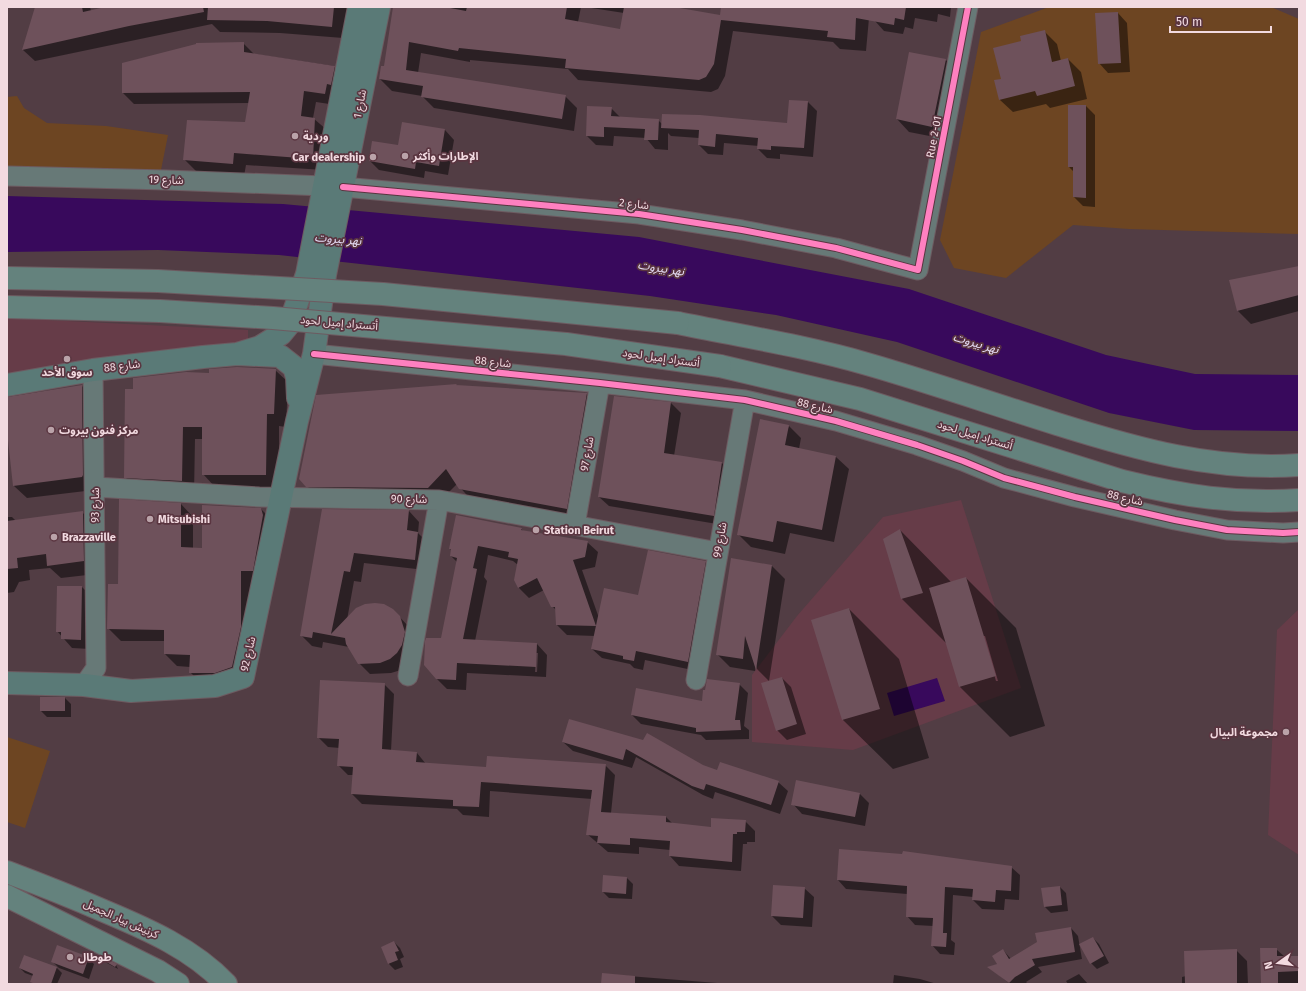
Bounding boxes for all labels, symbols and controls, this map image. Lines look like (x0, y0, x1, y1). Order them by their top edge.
scale bar (1170, 8, 1271, 34)
text: 50 m (1176, 15, 1202, 29)
street label: شارع 1 (351, 88, 370, 120)
street label: Rue 2-01 (924, 115, 944, 159)
place label: وردية (303, 130, 328, 143)
marker: وردية (290, 131, 300, 141)
place label: الإطارات وأكثر (412, 149, 479, 163)
place label: Car dealership (292, 151, 365, 164)
marker: الإطارات وأكثر (400, 151, 410, 161)
marker: Car dealership (368, 152, 378, 162)
street label: شارع 19 (148, 173, 184, 188)
street label: شارع 2 (618, 196, 650, 213)
water label: نهر بيروت (314, 230, 363, 248)
water label: نهر بيروت (637, 257, 687, 279)
street label: أتستراد إميل لحود (300, 313, 379, 334)
water label: نهر بيروت (952, 329, 1002, 357)
street label: أتستراد إميل لحود (621, 346, 701, 371)
marker: سوق الأحد (62, 354, 72, 364)
street label: شارع 88 (474, 354, 512, 371)
street label: شارع 88 (103, 357, 141, 376)
place label: سوق الأحد (41, 366, 93, 379)
street label: شارع 88 (796, 396, 835, 417)
street label: أتستراد إميل لحود (936, 417, 1014, 454)
place label: مركز فنون بيروت (59, 424, 138, 437)
marker: مركز فنون بيروت (46, 425, 56, 435)
street label: شارع 97 (578, 435, 597, 472)
street label: شارع 93 (89, 487, 103, 523)
street label: شارع 88 (1106, 488, 1145, 509)
street label: شارع 90 (391, 492, 428, 507)
place label: Mitsubishi (158, 513, 210, 526)
marker: Mitsubishi (145, 514, 155, 524)
street label: شارع 99 (710, 521, 731, 559)
place label: Station Beirut (544, 524, 615, 537)
marker: Station Beirut (531, 525, 541, 535)
place label: Brazzaville (62, 531, 116, 544)
marker: Brazzaville (49, 532, 59, 542)
street label: شارع 92 (238, 635, 259, 673)
place label: مجموعة البيال (1210, 726, 1278, 739)
marker: مجموعة البيال (1281, 727, 1291, 737)
street label: كرنيش بيار الجميل (81, 897, 161, 942)
north arrow (1258, 943, 1298, 983)
place label: طوطال (78, 951, 112, 964)
marker: طوطال (65, 952, 75, 962)
text: N (1262, 960, 1276, 970)

